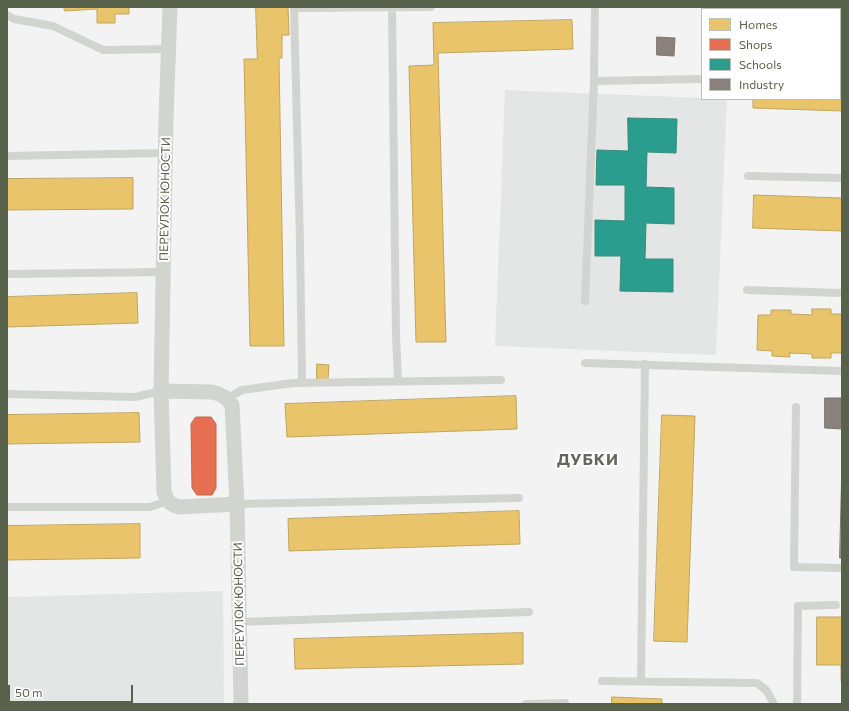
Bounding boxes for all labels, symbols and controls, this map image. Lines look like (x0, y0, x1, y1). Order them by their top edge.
legend (701, 8, 841, 100)
text: Homes (739, 17, 777, 31)
text: Shops (739, 37, 773, 51)
text: Schools (739, 57, 782, 71)
text: Industry (739, 77, 784, 91)
street label: ПЕРЕУЛОК ЮНОСТИ (157, 137, 173, 261)
district label: ДУБКИ (557, 450, 619, 470)
street label: ПЕРЕУЛОК ЮНОСТИ (231, 542, 247, 666)
scale bar (10, 677, 135, 703)
text: 50 m (15, 685, 43, 699)

